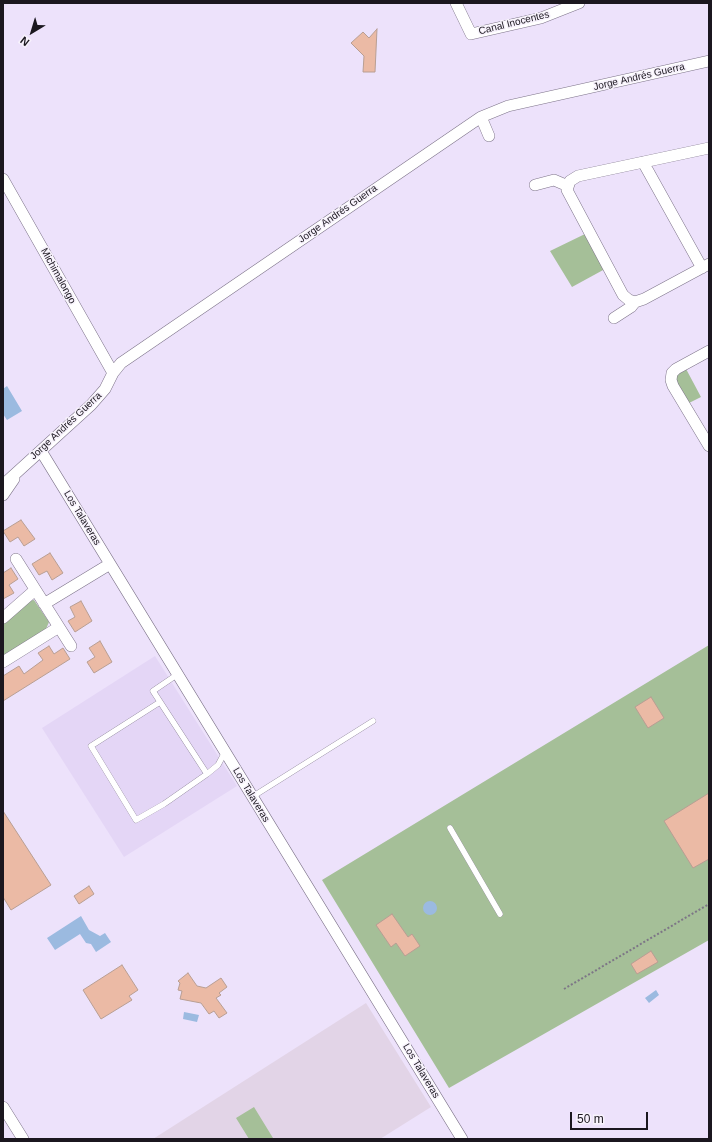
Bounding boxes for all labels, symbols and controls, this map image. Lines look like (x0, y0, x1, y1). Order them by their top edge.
street label: Canal Inocentes (477, 8, 551, 38)
north arrow (12, 12, 52, 52)
text: N (18, 34, 31, 49)
street label: Jorge Andrés Guerra (592, 61, 686, 93)
street label: Jorge Andrés Guerra (296, 182, 380, 246)
street label: Michimalongo (38, 246, 78, 306)
street label: Jorge Andrés Guerra (28, 390, 104, 462)
street label: Los Talaveras (61, 488, 103, 548)
street label: Los Talaveras (230, 765, 272, 825)
street label: Los Talaveras (400, 1041, 442, 1101)
scale bar (572, 1104, 650, 1130)
text: 50 m (577, 1112, 604, 1126)

